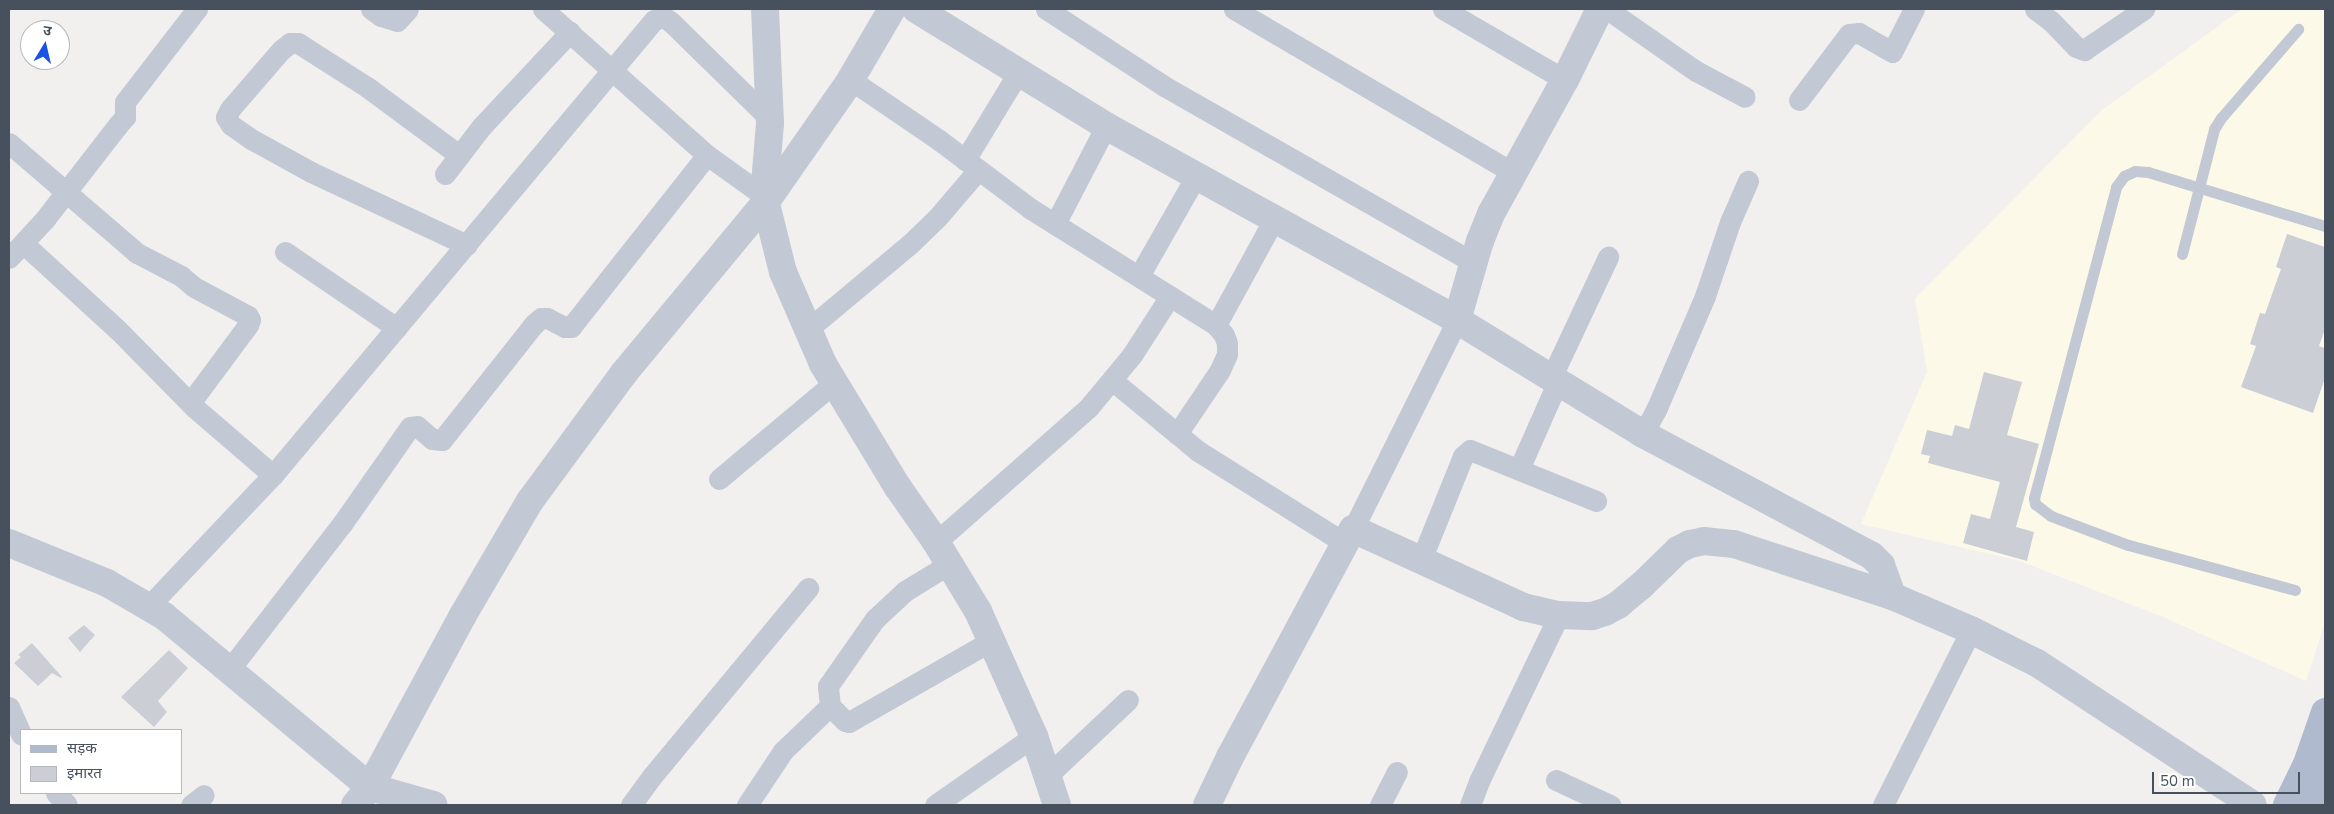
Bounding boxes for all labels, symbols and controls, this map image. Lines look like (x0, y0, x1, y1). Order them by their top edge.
north arrow (20, 20, 70, 70)
text: उ (42, 21, 53, 41)
legend (20, 729, 182, 794)
text: सड़क (67, 738, 97, 758)
scale bar (2154, 762, 2302, 794)
text: इमारत (67, 763, 102, 783)
text: 50 m (2160, 771, 2195, 791)

